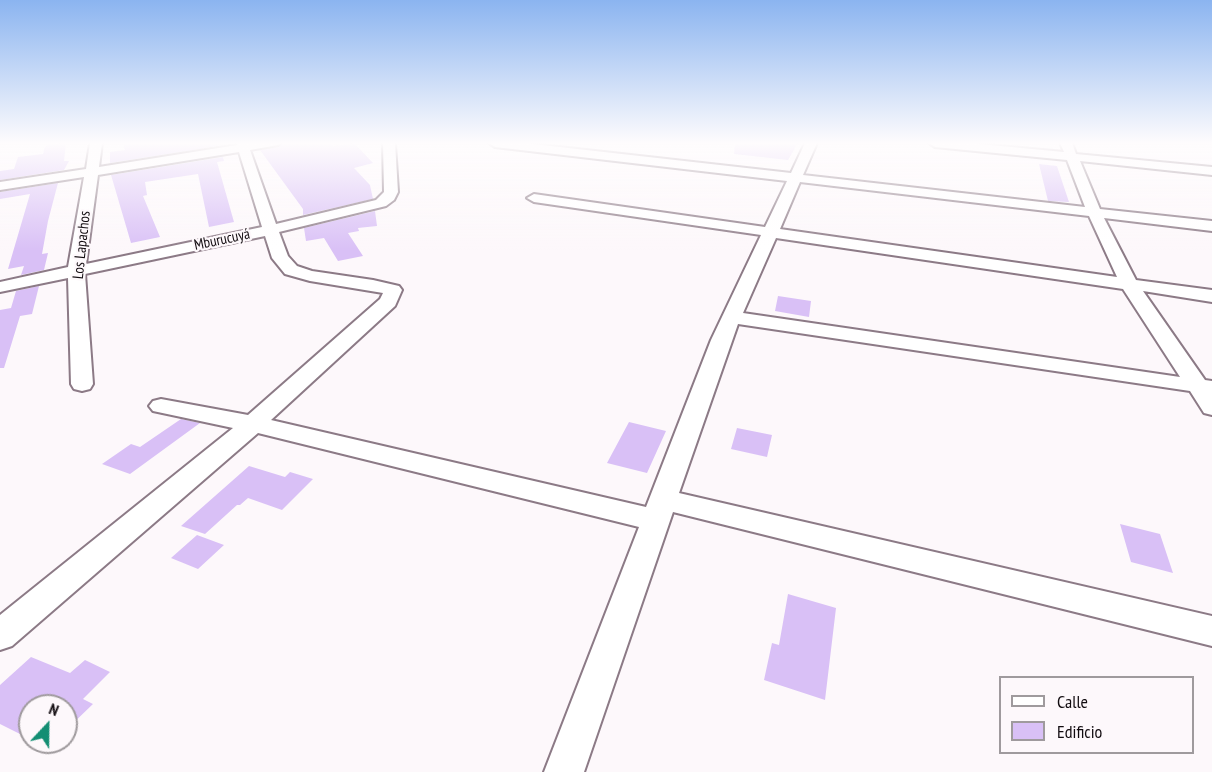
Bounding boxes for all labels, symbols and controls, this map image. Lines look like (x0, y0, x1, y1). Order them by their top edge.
street label: Los Lapachos (69, 210, 95, 280)
street label: Mburucuyá (192, 225, 252, 255)
legend (999, 676, 1194, 754)
text: Calle (1057, 690, 1088, 713)
north arrow (18, 694, 78, 754)
text: N (46, 698, 62, 720)
text: Edificio (1057, 720, 1102, 743)

